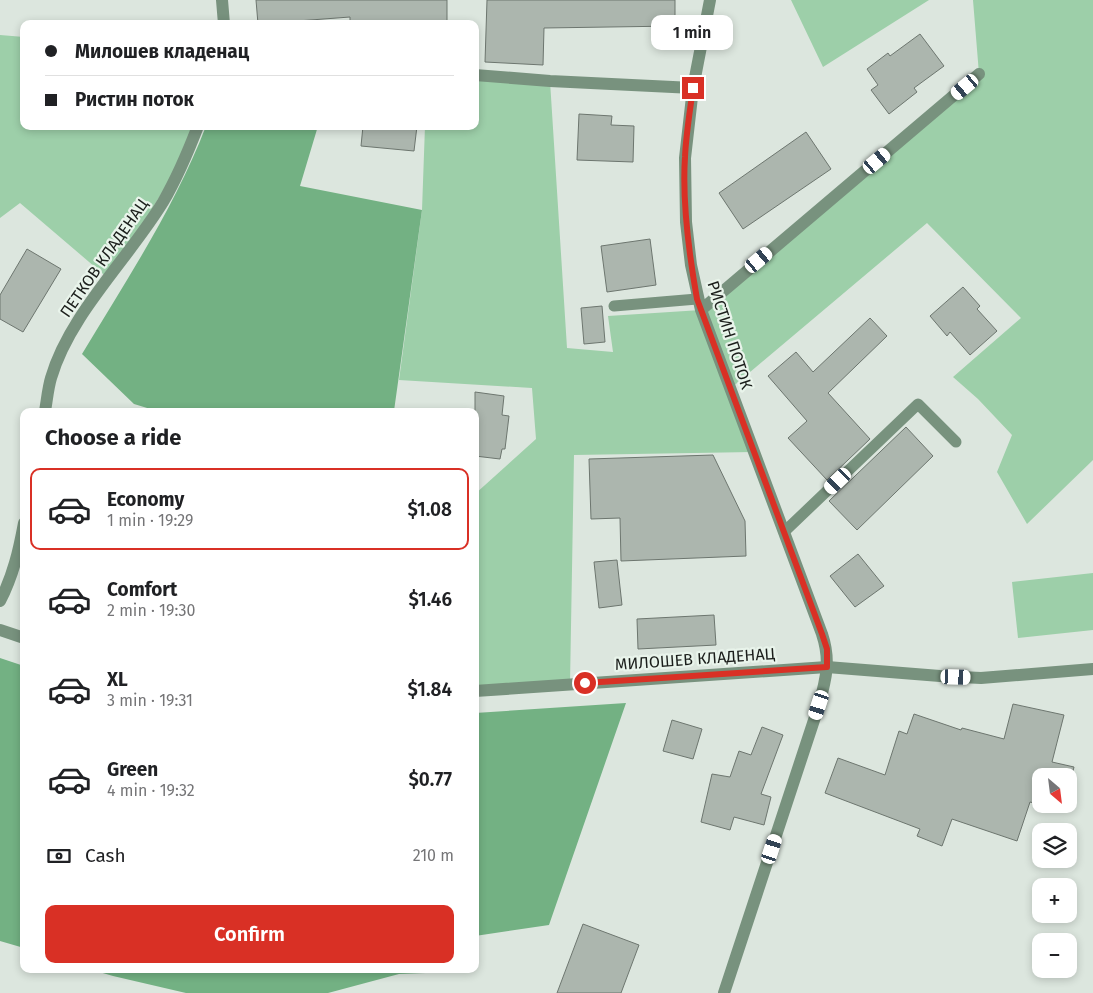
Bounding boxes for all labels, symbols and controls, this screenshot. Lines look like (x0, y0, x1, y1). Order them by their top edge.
callout: 1 min (652, 16, 734, 51)
text: 1 min (673, 23, 711, 42)
text: Милошев кладенац (75, 40, 249, 63)
car (948, 72, 981, 102)
route end (682, 77, 704, 99)
text: Ристин поток (75, 88, 194, 111)
car (860, 146, 893, 176)
street label: ПЕТКОВ КЛАДЕНАЦ (56, 195, 152, 321)
car (742, 245, 775, 275)
street label: РИСТИН ПОТОК (704, 278, 757, 392)
text: Choose a ride (45, 424, 181, 451)
car (821, 465, 854, 497)
icon: car (47, 487, 92, 532)
text: Economy (107, 488, 184, 511)
text: $1.08 (407, 498, 452, 521)
text: 1 min · 19:29 (107, 511, 193, 530)
icon: car (47, 577, 92, 622)
text: Comfort (107, 578, 177, 601)
text: $1.46 (408, 588, 452, 611)
text: 2 min · 19:30 (107, 601, 195, 620)
street label: МИЛОШЕВ КЛАДЕНАЦ (614, 644, 776, 674)
icon: car (47, 667, 92, 712)
text: XL (107, 668, 128, 691)
car (940, 669, 971, 685)
route start (574, 672, 596, 694)
text: $1.84 (408, 678, 452, 701)
car (807, 688, 830, 722)
text: 3 min · 19:31 (107, 691, 193, 710)
icon: car (47, 757, 92, 802)
text: Green (107, 758, 158, 781)
text: $0.77 (409, 768, 452, 791)
north arrow (1032, 768, 1078, 812)
map controls (1032, 768, 1077, 978)
text: 4 min · 19:32 (107, 781, 195, 800)
button: layers (1032, 823, 1077, 868)
car (760, 832, 783, 866)
icon: cash (45, 842, 73, 870)
text: Cash (85, 844, 126, 867)
text: 210 m (413, 846, 454, 865)
button: + (1032, 878, 1077, 923)
button: Confirm (45, 905, 454, 963)
button: − (1032, 933, 1077, 978)

